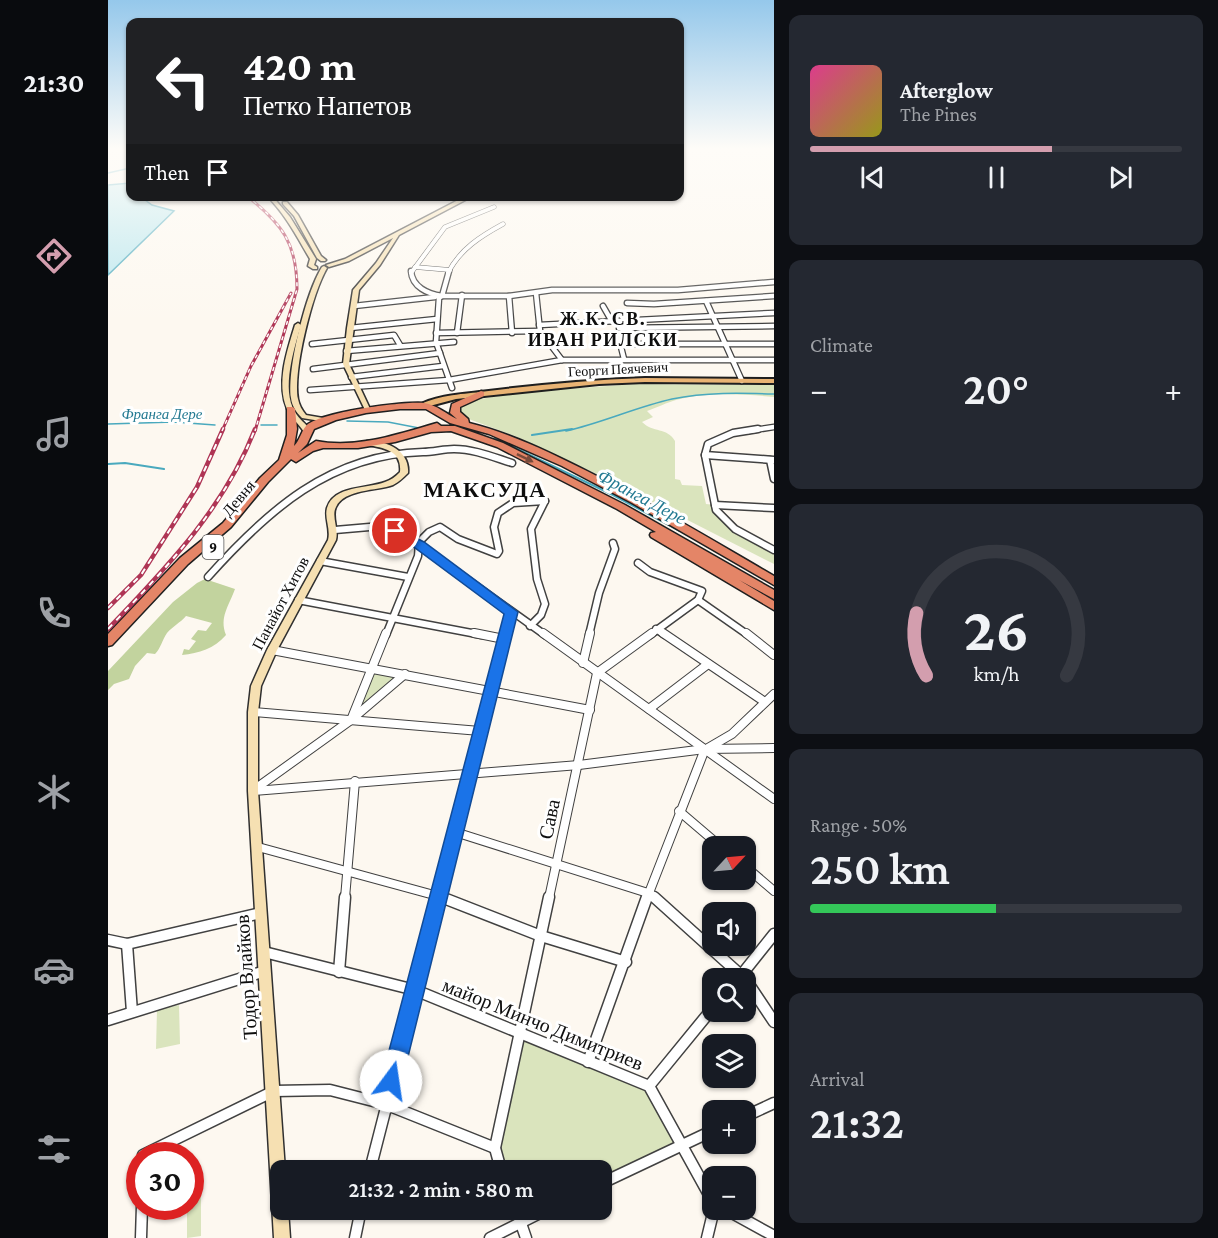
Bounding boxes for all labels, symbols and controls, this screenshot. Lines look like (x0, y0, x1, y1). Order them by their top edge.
icon: left (144, 42, 222, 120)
text: 420 m (243, 42, 356, 89)
text: 21:30 (24, 68, 84, 98)
text: Afterglow (900, 78, 993, 103)
text: Петко Напетов (243, 91, 412, 121)
text: The Pines (900, 103, 977, 125)
icon: arrive (201, 156, 234, 189)
text: Then (144, 160, 189, 185)
icon: previous (856, 161, 889, 194)
icon: pause (980, 161, 1013, 194)
icon: next (1104, 161, 1137, 194)
icon: directions (33, 235, 75, 277)
district label: Ж.К. СВ. ИВАН РИЛСКИ (528, 309, 678, 350)
text: Climate (810, 334, 873, 356)
street label: Георги Пеячевич (568, 358, 668, 380)
text: 20° (963, 364, 1029, 414)
text: − (810, 371, 827, 408)
text: + (1165, 371, 1182, 408)
water label: Франга Дере (121, 406, 203, 422)
icon: music (33, 413, 75, 455)
one-way arrow (516, 453, 533, 462)
water label: Франга Дере (594, 465, 690, 529)
street label: Девня (218, 476, 259, 520)
district label: МАКСУДА (423, 477, 547, 502)
pin (369, 505, 420, 556)
icon: arrive (378, 514, 411, 547)
road number: 9 (202, 535, 224, 559)
street label: Панайот Хитов (249, 553, 312, 653)
icon: phone (33, 592, 75, 634)
text: 26 (963, 594, 1029, 663)
text: km/h (973, 662, 1020, 686)
icon: climate (33, 771, 75, 813)
street label: Сава (534, 797, 564, 841)
text: Range · 50% (810, 814, 907, 836)
north arrow (702, 836, 756, 890)
map controls (702, 836, 756, 1220)
text: 250 km (810, 844, 950, 894)
button: sound (702, 902, 756, 956)
street label: Тодор Влайков (231, 914, 262, 1040)
icon: car (33, 949, 75, 991)
button: search (702, 968, 756, 1022)
street label: майор Минчо Димитриев (439, 974, 647, 1075)
button: layers (702, 1034, 756, 1088)
position arrow (359, 1049, 423, 1113)
text: Arrival (810, 1068, 864, 1090)
text: 21:32 (810, 1098, 904, 1148)
button: + (702, 1100, 756, 1154)
icon: filters (33, 1128, 75, 1170)
speed limit sign: 30 (126, 1142, 204, 1220)
button: − (702, 1166, 756, 1220)
text: 21:32 · 2 min · 580 m (348, 1177, 534, 1202)

